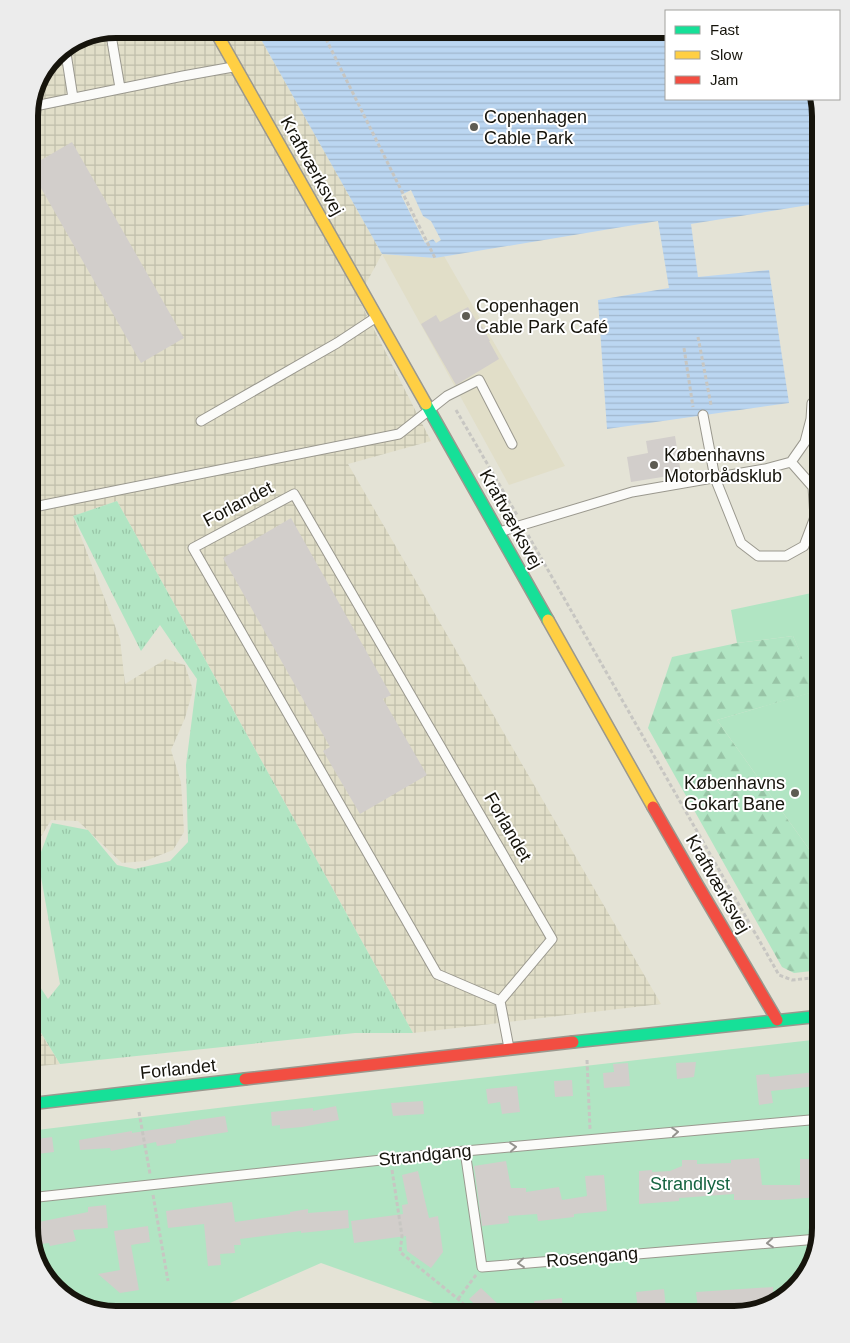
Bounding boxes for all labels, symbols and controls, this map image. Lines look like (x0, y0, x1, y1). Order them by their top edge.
legend (665, 10, 840, 100)
text: Fast (710, 21, 740, 38)
text: Slow (710, 46, 743, 63)
text: Jam (710, 71, 738, 88)
place label: Copenhagen Cable Park (484, 107, 587, 148)
street label: Kraftværksvej (277, 113, 347, 219)
marker: Copenhagen Cable Park (468, 121, 480, 133)
place label: Copenhagen Cable Park Café (476, 296, 608, 337)
marker: Copenhagen Cable Park Café (460, 310, 472, 322)
place label: Københavns Motorbådsklub (664, 445, 782, 486)
marker: Københavns Motorbådsklub (648, 459, 660, 471)
street label: Kraftværksvej (476, 466, 546, 572)
street label: Forlandet (200, 477, 276, 531)
place label: Københavns Gokart Bane (684, 773, 785, 814)
marker: Københavns Gokart Bane (789, 787, 801, 799)
street label: Forlandet (480, 789, 536, 865)
street label: Kraftværksvej (682, 831, 754, 937)
street label: Forlandet (139, 1055, 217, 1083)
one-way arrow (671, 1127, 679, 1138)
street label: Strandgang (378, 1140, 472, 1170)
one-way arrow (509, 1141, 517, 1152)
park label: Strandlyst (650, 1174, 730, 1194)
one-way arrow (766, 1237, 774, 1248)
street label: Rosengang (545, 1243, 639, 1271)
one-way arrow (516, 1258, 524, 1269)

